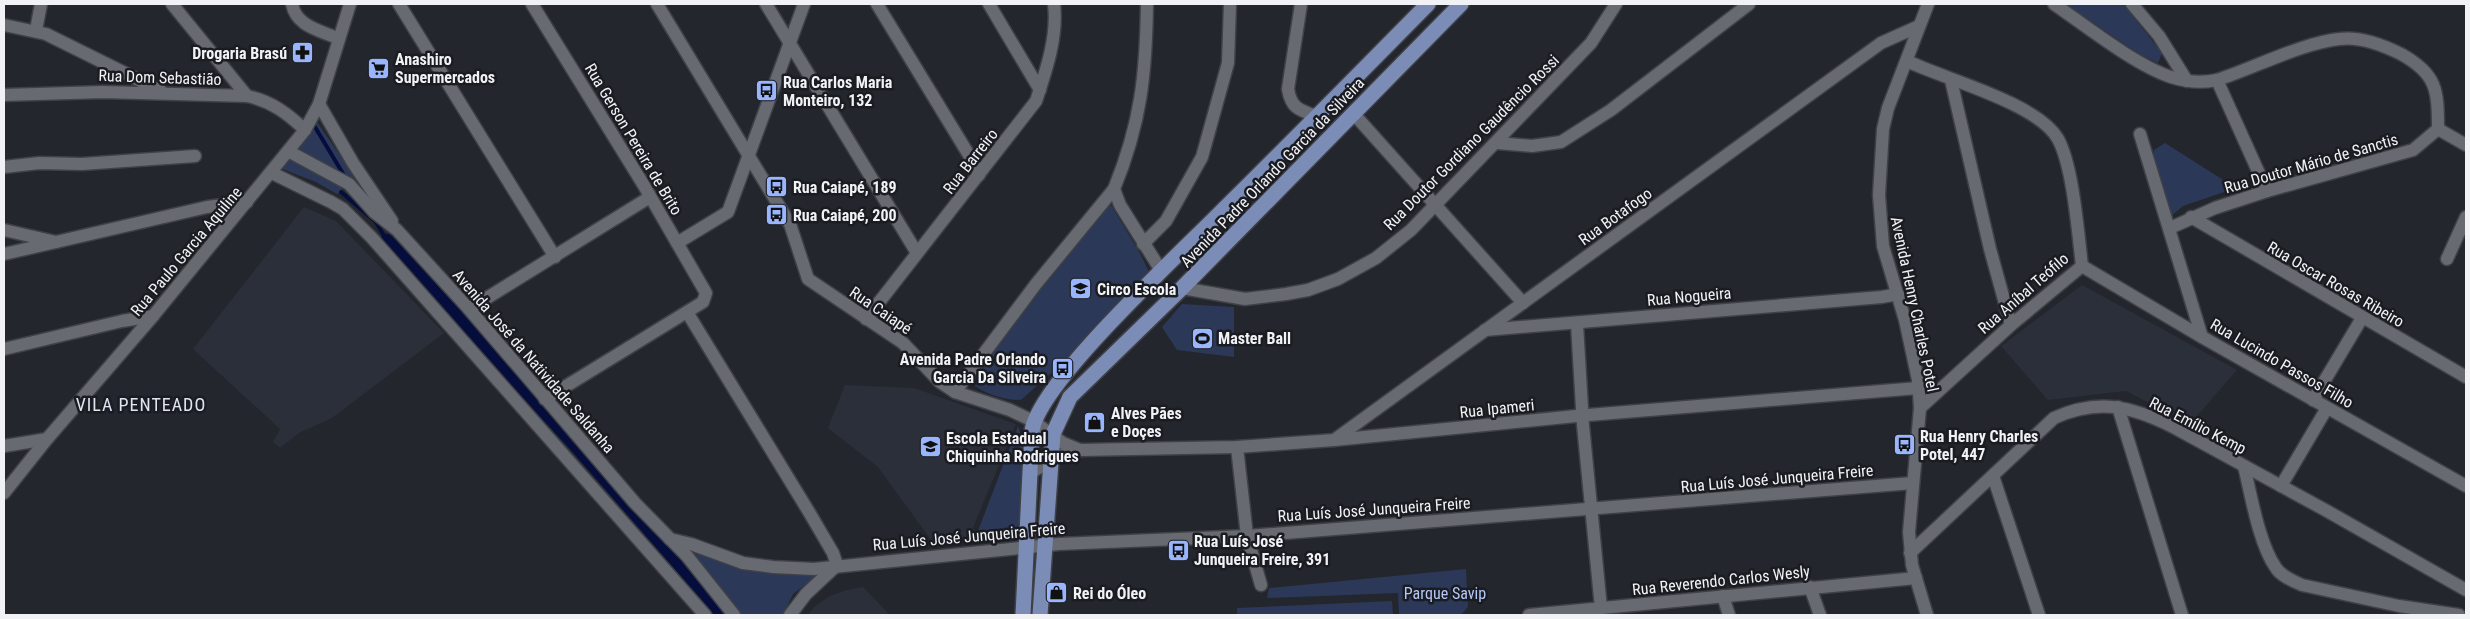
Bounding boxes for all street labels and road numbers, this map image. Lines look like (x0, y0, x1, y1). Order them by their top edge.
street label: Rua Doutor Gordiano Gaudêncio Rossi (1380, 51, 1563, 234)
street label: Rua Gerson Pereira de Brito (581, 60, 686, 218)
street label: Rua Dom Sebastião (98, 66, 222, 89)
street label: Avenida Padre Orlando Garcia da Silveira (1176, 73, 1368, 271)
street label: Rua Barreiro (939, 125, 1002, 198)
street label: Rua Doutor Mário de Sanctis (2222, 130, 2400, 197)
street label: Rua Paulo Garcia Aquiline (127, 183, 246, 320)
street label: Rua Botafogo (1575, 184, 1656, 249)
street label: Avenida Henry Charles Potel (1887, 215, 1942, 393)
street label: Rua Oscar Rosas Ribeiro (2264, 238, 2407, 331)
street label: Rua Aníbal Teófilo (1974, 249, 2072, 338)
street label: Avenida José da Natividade Saldanha (449, 266, 618, 457)
street label: Rua Caiapé (846, 283, 915, 338)
street label: Rua Nogueira (1646, 283, 1732, 310)
street label: Rua Lucindo Passos Filho (2207, 315, 2357, 412)
street label: Rua Emílio Kemp (2146, 393, 2250, 458)
street label: Rua Ipameri (1459, 395, 1535, 422)
street label: Rua Luís José Junqueira Freire (1680, 461, 1874, 496)
street label: Rua Luís José Junqueira Freire (1277, 493, 1471, 526)
street label: Rua Luís José Junqueira Freire (872, 519, 1066, 554)
street label: Rua Reverendo Carlos Wesly (1631, 562, 1811, 599)

